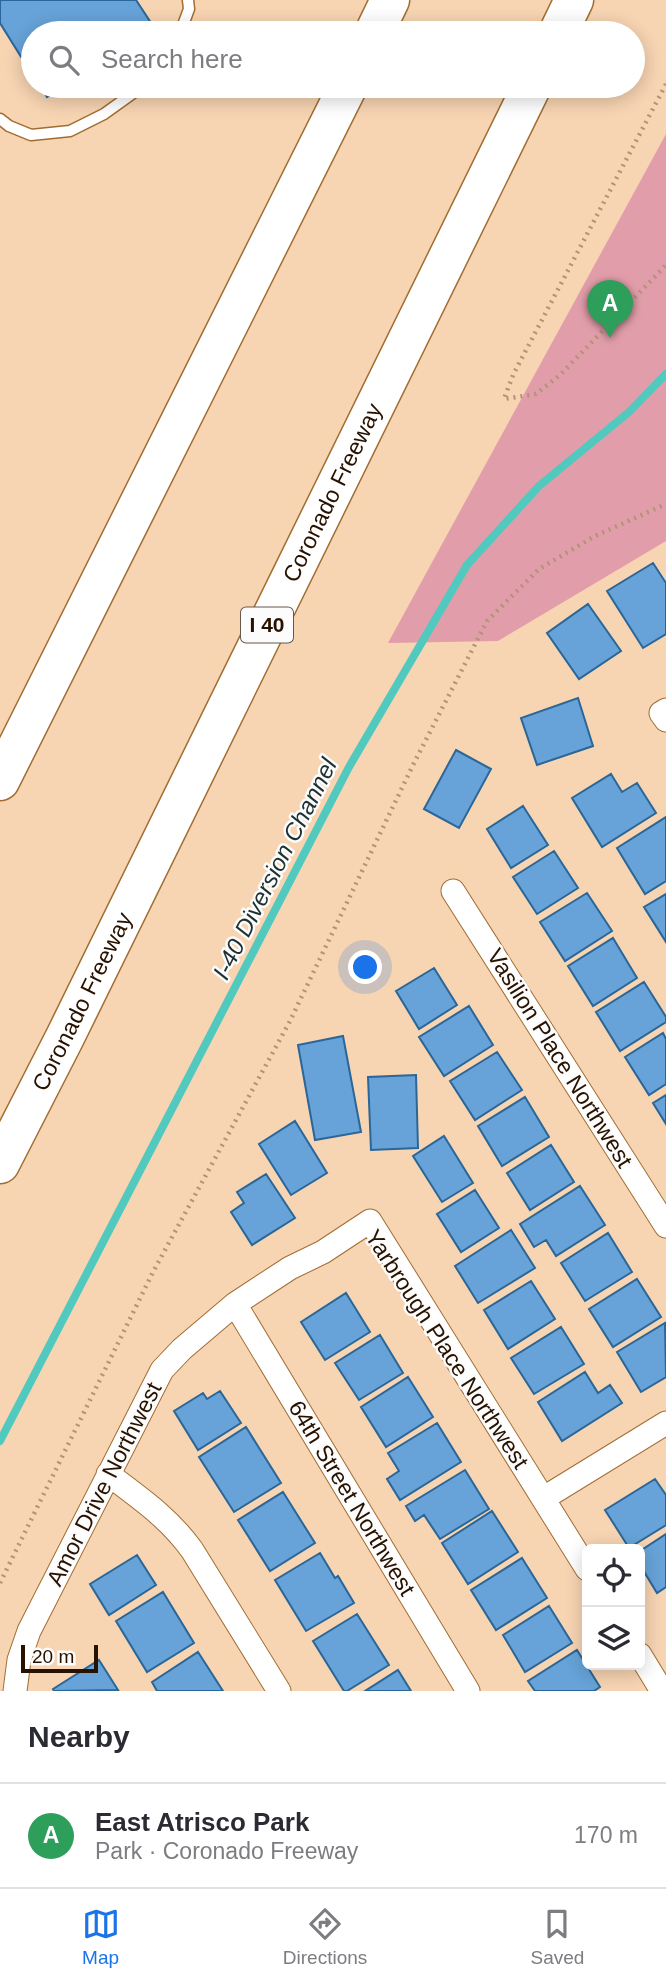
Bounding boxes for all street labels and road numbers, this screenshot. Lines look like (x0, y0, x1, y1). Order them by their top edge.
street label: Coronado Freeway (277, 399, 387, 586)
road number: I 40 (241, 608, 293, 642)
street label: Coronado Freeway (27, 908, 137, 1095)
street label: Vasilion Place Northwest (482, 944, 638, 1173)
street label: Yarbrough Place Northwest (360, 1225, 534, 1474)
street label: Amor Drive Northwest (41, 1377, 167, 1590)
street label: 64th Street Northwest (284, 1396, 421, 1601)

